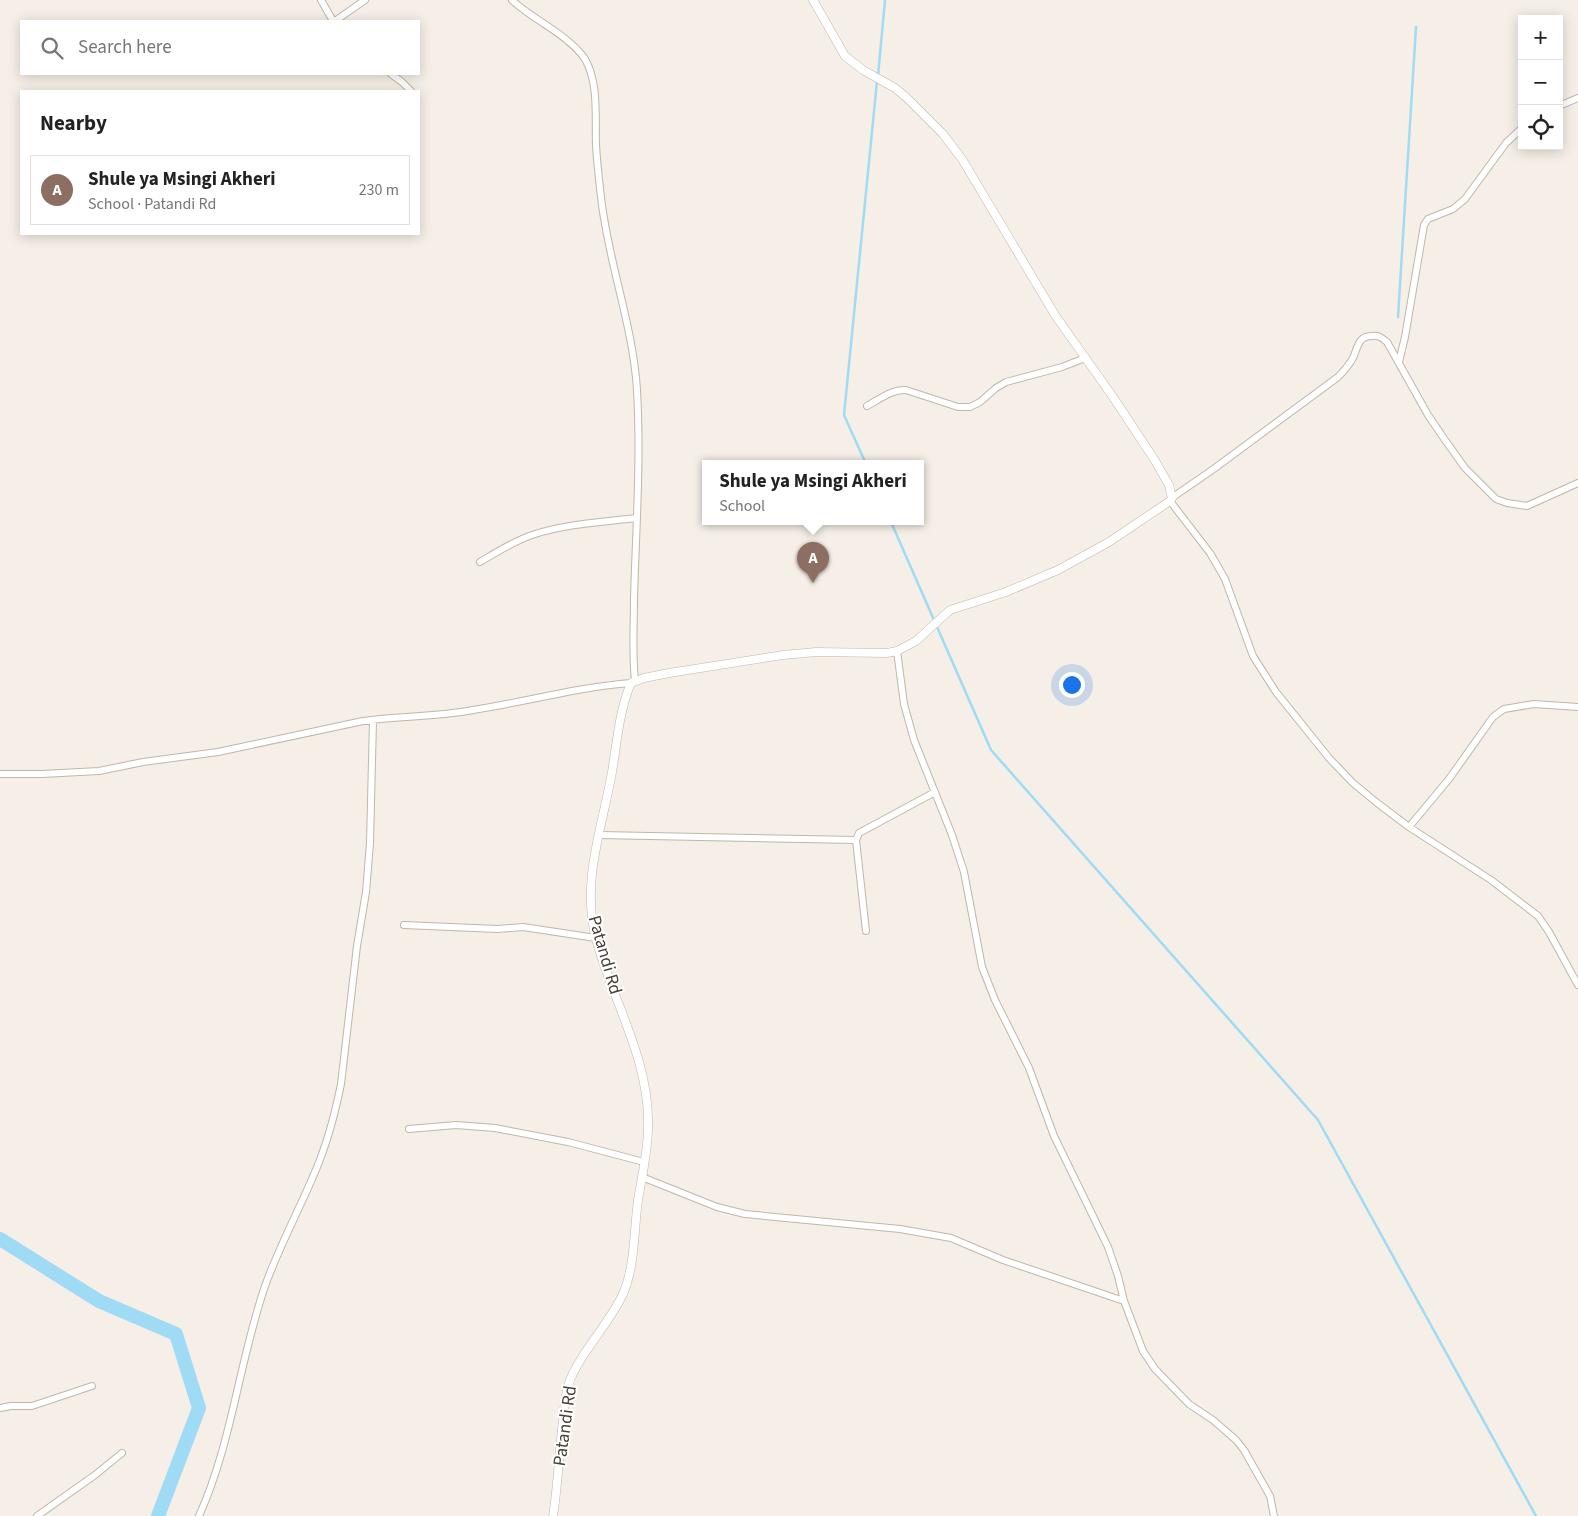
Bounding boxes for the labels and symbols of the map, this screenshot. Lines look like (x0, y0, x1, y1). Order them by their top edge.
pin: A (797, 542, 829, 583)
your location (1059, 672, 1085, 698)
street label: Patandi Rd (582, 913, 628, 997)
street label: Patandi Rd (547, 1384, 583, 1468)

